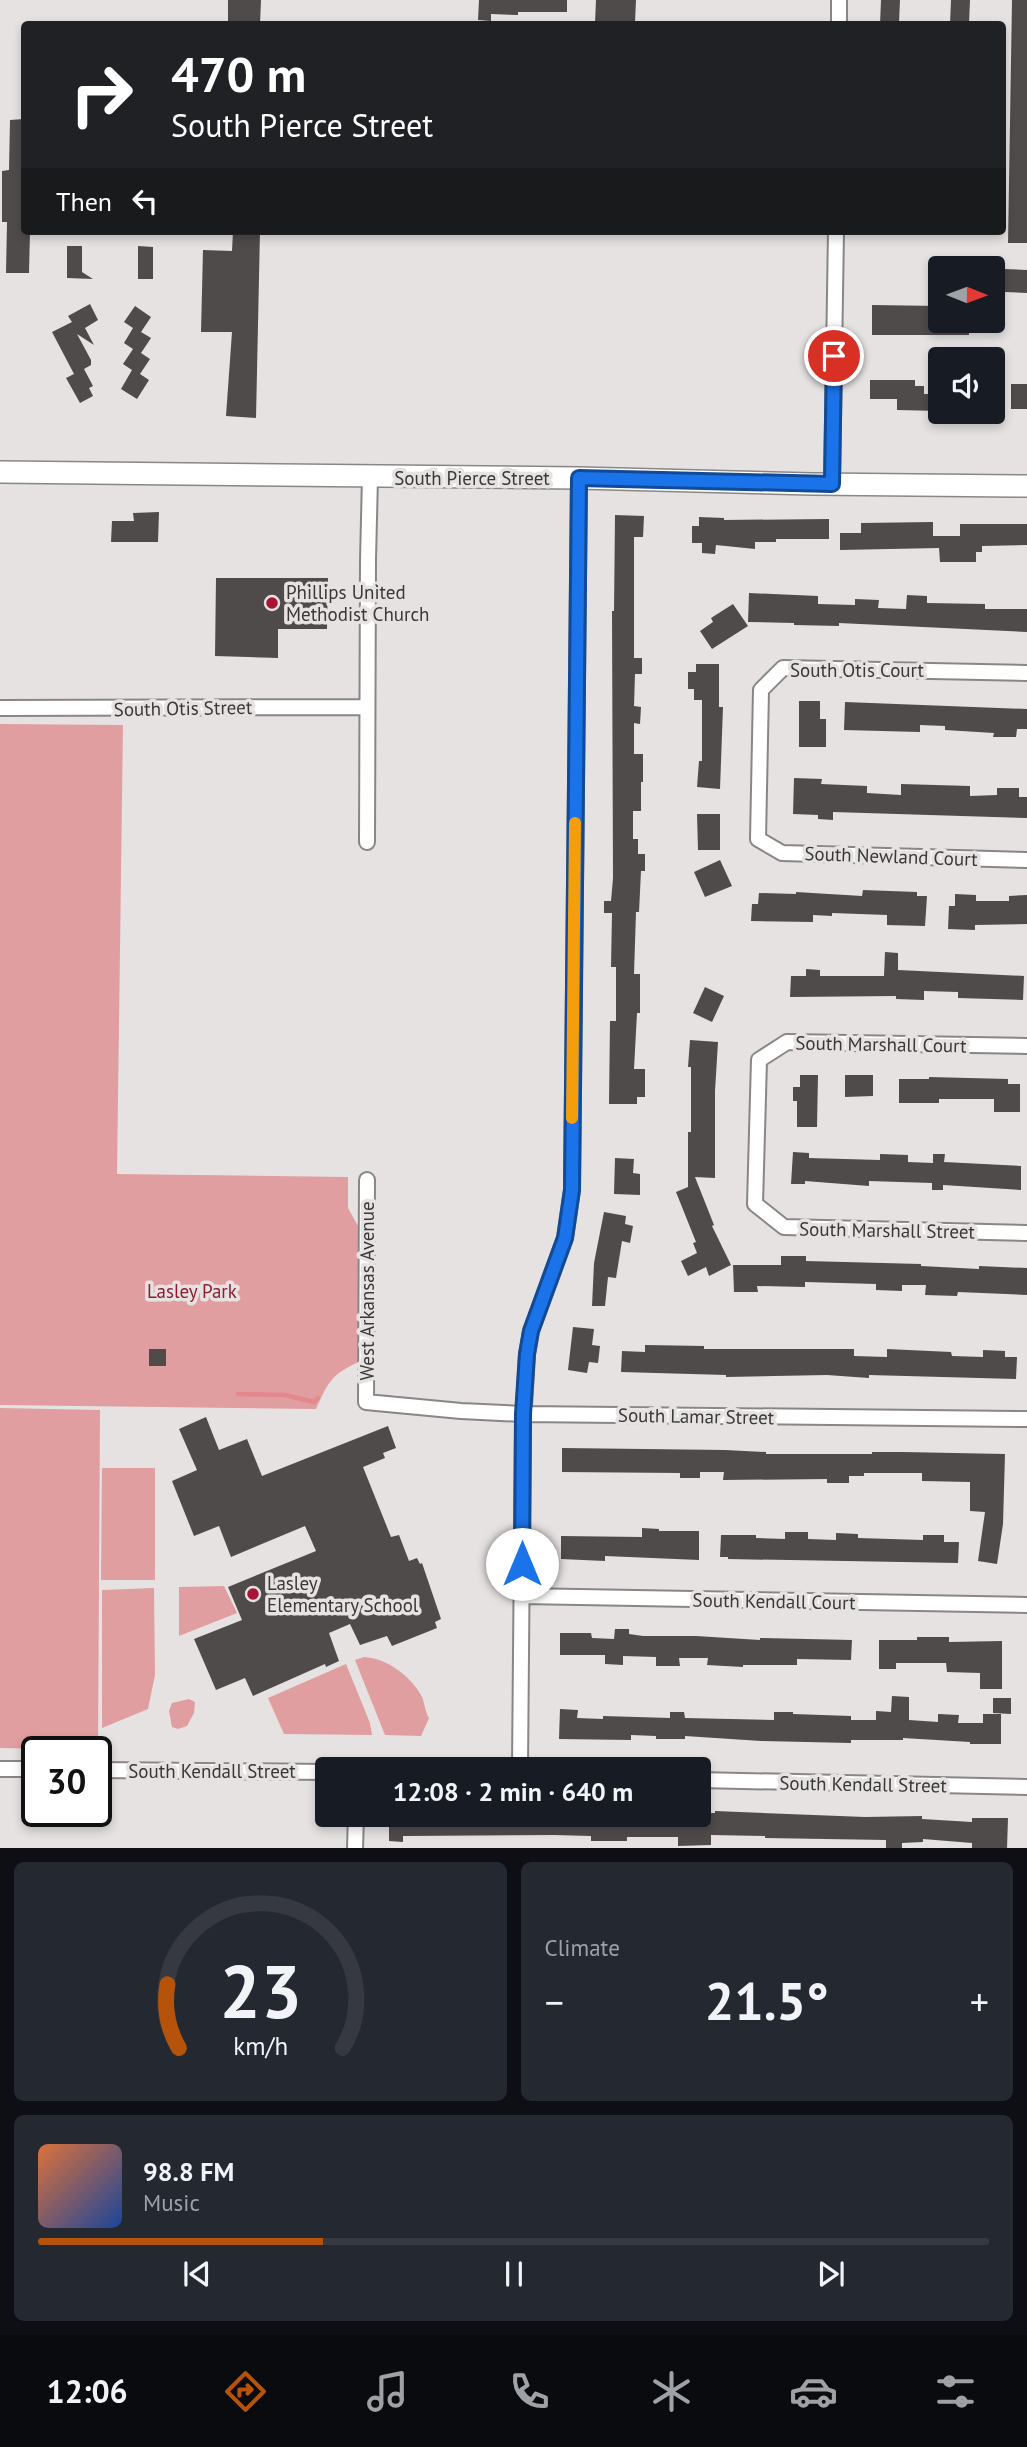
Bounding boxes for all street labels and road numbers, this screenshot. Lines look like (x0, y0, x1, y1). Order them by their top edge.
street label: South Pierce Street (394, 466, 550, 490)
street label: South Otis Court (790, 658, 925, 682)
street label: South Otis Street (114, 695, 253, 721)
street label: South Newland Court (804, 841, 979, 871)
street label: South Marshall Court (795, 1031, 967, 1058)
street label: West Arkansas Avenue (355, 1201, 379, 1381)
street label: South Marshall Street (799, 1216, 976, 1244)
street label: South Lamar Street (618, 1403, 775, 1429)
street label: South Kendall Court (692, 1588, 856, 1614)
street label: South Kendall Street (128, 1759, 296, 1783)
street label: South Kendall Street (779, 1771, 947, 1797)

